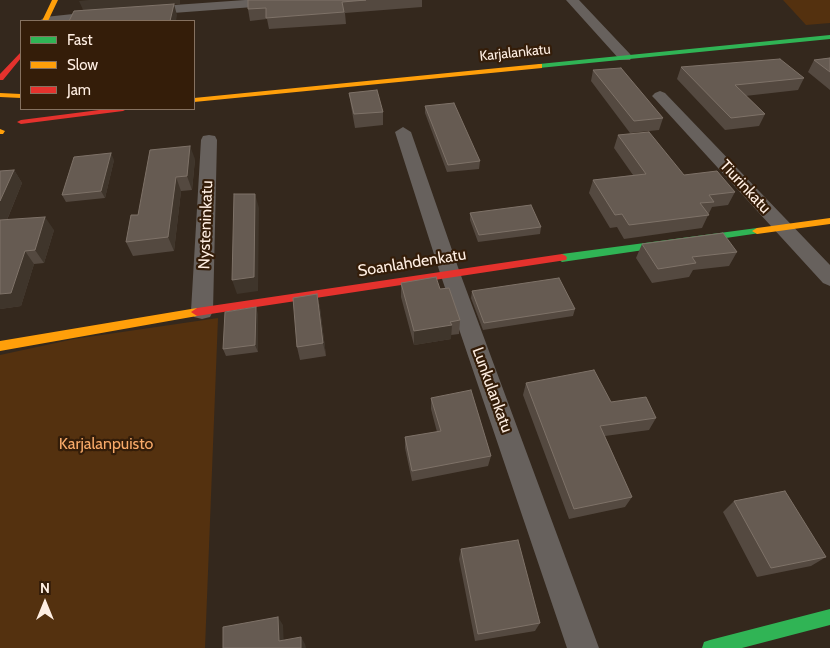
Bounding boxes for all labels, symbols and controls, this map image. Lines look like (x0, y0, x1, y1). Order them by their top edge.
legend (20, 20, 195, 110)
text: Fast (67, 31, 92, 49)
street label: Karjalankatu (479, 41, 551, 65)
text: Slow (67, 56, 98, 74)
text: Jam (67, 81, 91, 99)
street label: Tiurinkatu (715, 156, 775, 218)
street label: Nysteninkatu (195, 180, 217, 270)
street label: Soanlahdenkatu (357, 245, 467, 281)
street label: Lunkulankatu (468, 345, 516, 435)
park label: Karjalanpuisto (59, 434, 153, 454)
north arrow (20, 578, 70, 628)
text: N (40, 579, 50, 597)

